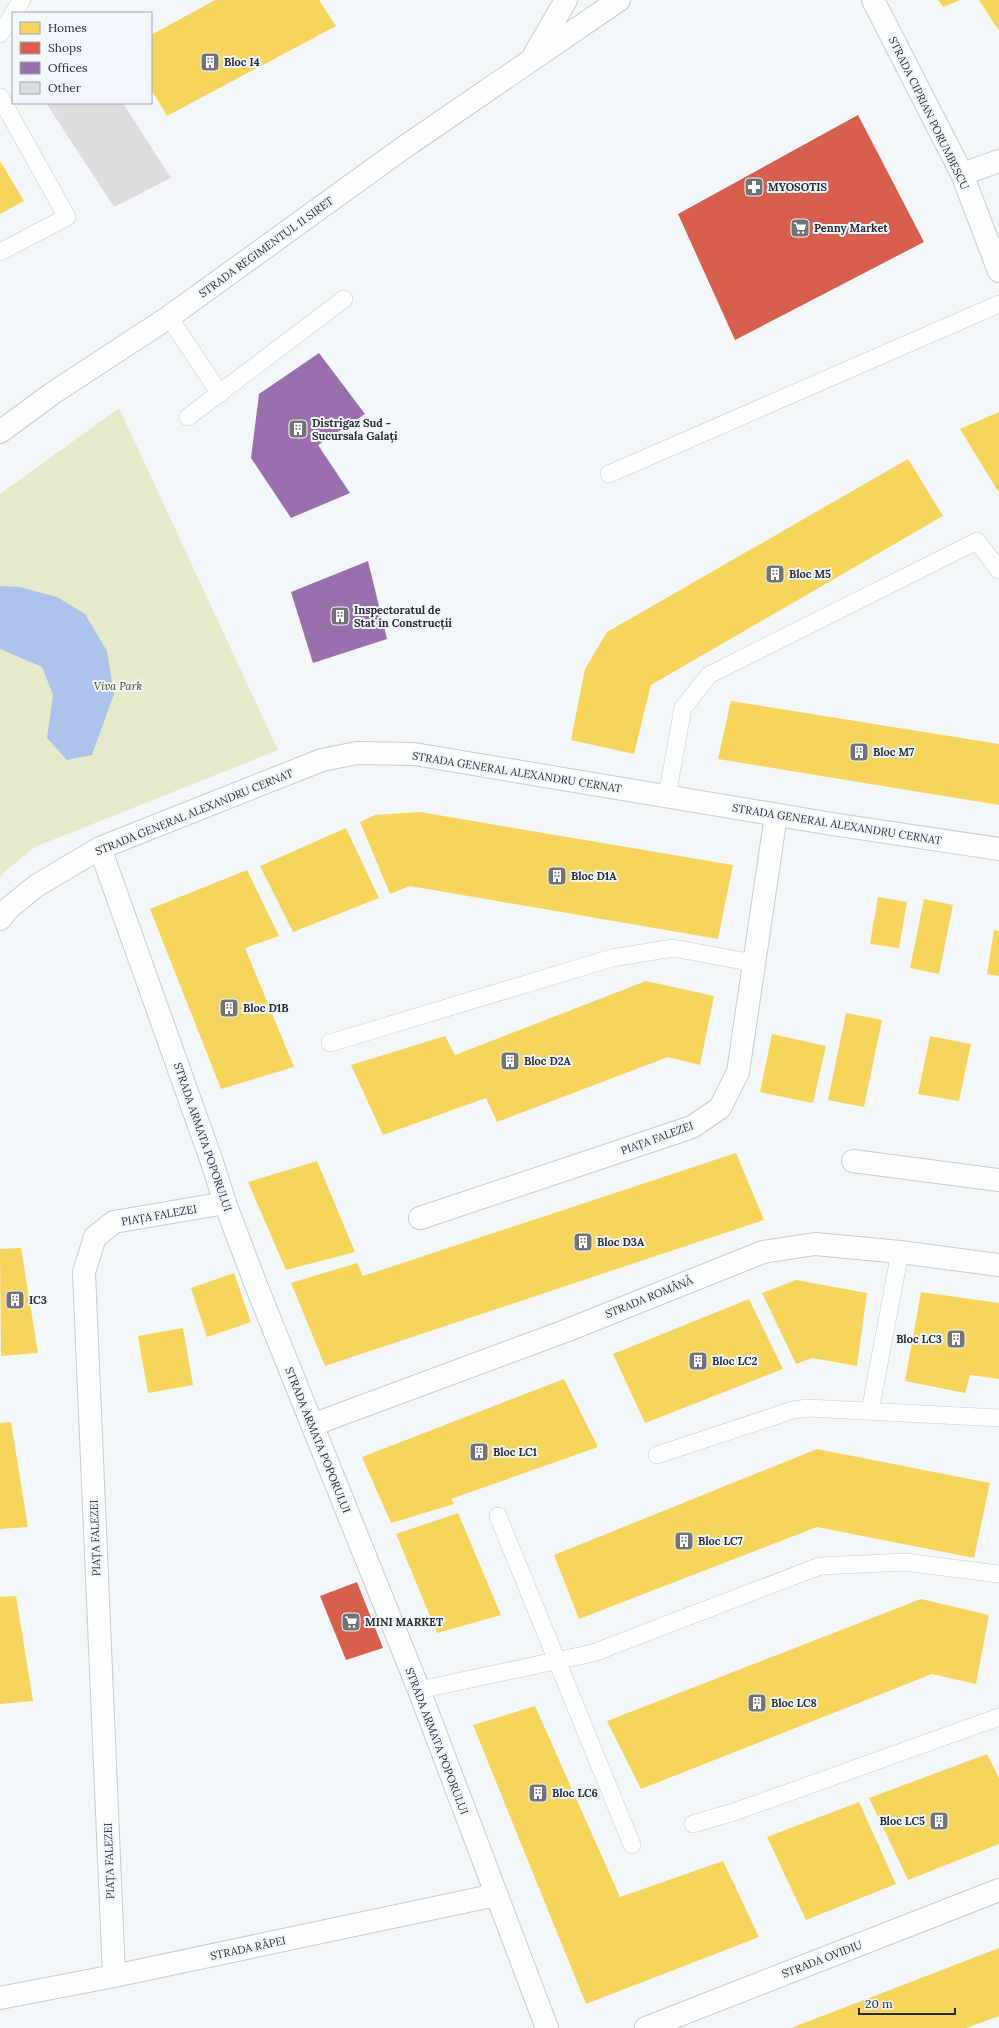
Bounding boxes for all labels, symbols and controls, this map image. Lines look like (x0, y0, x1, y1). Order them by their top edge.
legend (12, 12, 152, 104)
text: Homes (48, 20, 87, 35)
street label: STRADA CIPRIAN PORUMBESCU (886, 34, 972, 192)
text: Shops (48, 40, 82, 55)
building icon: Bloc I4 (199, 51, 221, 73)
place label: Bloc I4 (224, 55, 260, 69)
text: Offices (48, 60, 88, 75)
text: Other (48, 80, 82, 95)
pharmacy icon: MYOSOTIS (743, 176, 765, 198)
place label: MYOSOTIS (768, 180, 828, 194)
street label: STRADA REGIMENTUL 11 SIRET (196, 194, 336, 300)
supermarket icon: Penny Market (789, 217, 811, 239)
place label: Penny Market (814, 221, 888, 235)
place label: Distrigaz Sud - Sucursala Galați (312, 416, 398, 444)
building icon: Distrigaz Sud - Sucursala Galați (287, 418, 309, 440)
building icon: Bloc M5 (764, 563, 786, 585)
place label: Bloc M5 (789, 567, 831, 581)
place label: Inspectoratul de Stat în Construcții (354, 603, 452, 631)
building icon: Inspectoratul de Stat în Construcții (329, 605, 351, 627)
park label: Viva Park (94, 679, 143, 693)
building icon: Bloc M7 (848, 741, 870, 763)
place label: Bloc M7 (873, 745, 914, 759)
street label: STRADA GENERAL ALEXANDRU CERNAT (411, 749, 623, 795)
street label: STRADA GENERAL ALEXANDRU CERNAT (93, 766, 295, 858)
street label: STRADA GENERAL ALEXANDRU CERNAT (731, 801, 943, 847)
building icon: Bloc D1A (546, 865, 568, 887)
place label: Bloc D1A (571, 869, 617, 883)
building icon: Bloc D1B (218, 997, 240, 1019)
place label: Bloc D1B (243, 1001, 289, 1015)
building icon: Bloc D2A (499, 1050, 521, 1072)
place label: Bloc D2A (524, 1054, 572, 1068)
street label: STRADA ARMATA POPORULUI (171, 1061, 235, 1214)
street label: PIAȚA FALEZEI (619, 1118, 696, 1159)
street label: PIAȚA FALEZEI (120, 1201, 198, 1230)
building icon: Bloc D3A (572, 1231, 594, 1253)
place label: Bloc D3A (597, 1235, 645, 1249)
street label: STRADA ROMÂNĂ (603, 1273, 696, 1321)
building icon: IC3 (4, 1289, 26, 1311)
place label: IC3 (29, 1293, 47, 1307)
building icon: Bloc LC3 (945, 1328, 967, 1350)
place label: Bloc LC3 (896, 1332, 942, 1346)
building icon: Bloc LC2 (687, 1350, 709, 1372)
place label: Bloc LC2 (712, 1354, 758, 1368)
street label: STRADA ARMATA POPORULUI (282, 1365, 354, 1515)
building icon: Bloc LC1 (468, 1441, 490, 1463)
place label: Bloc LC1 (493, 1445, 538, 1459)
street label: PIAȚA FALEZEI (87, 1499, 104, 1576)
building icon: Bloc LC7 (673, 1530, 695, 1552)
place label: Bloc LC7 (698, 1534, 743, 1548)
supermarket icon: MINI MARKET (340, 1611, 362, 1633)
place label: MINI MARKET (365, 1615, 443, 1629)
street label: STRADA ARMATA POPORULUI (402, 1665, 472, 1817)
building icon: Bloc LC8 (746, 1692, 768, 1714)
place label: Bloc LC8 (771, 1696, 817, 1710)
building icon: Bloc LC6 (527, 1782, 549, 1804)
place label: Bloc LC6 (552, 1786, 598, 1800)
building icon: Bloc LC5 (928, 1810, 950, 1832)
place label: Bloc LC5 (879, 1814, 925, 1828)
street label: PIAȚA FALEZEI (101, 1822, 118, 1899)
street label: STRADA RÂPEI (209, 1933, 287, 1963)
street label: STRADA OVIDIU (780, 1937, 864, 1981)
scale bar (859, 1990, 955, 2016)
text: 20 m (865, 1996, 893, 2011)

